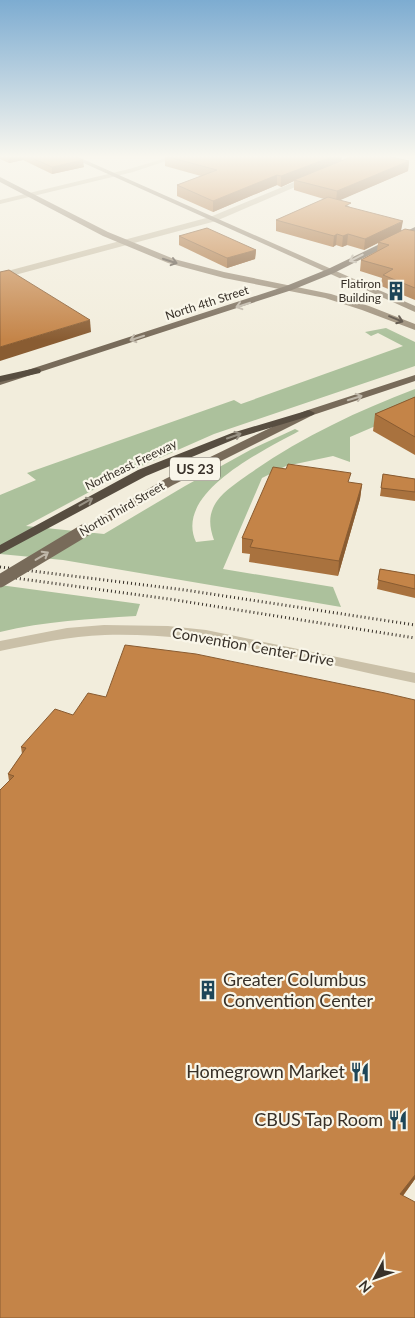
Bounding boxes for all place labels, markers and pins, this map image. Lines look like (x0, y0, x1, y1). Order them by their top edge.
place label: Flatiron Building (338, 276, 381, 305)
building icon: Flatiron Building (385, 280, 407, 302)
place label: Greater Columbus Convention Center (223, 968, 373, 1011)
building icon: Greater Columbus Convention Center (197, 979, 219, 1001)
place label: Homegrown Market (186, 1060, 346, 1082)
restaurant icon: Homegrown Market (349, 1061, 371, 1083)
place label: CBUS Tap Room (254, 1108, 383, 1130)
restaurant icon: CBUS Tap Room (387, 1109, 409, 1131)

